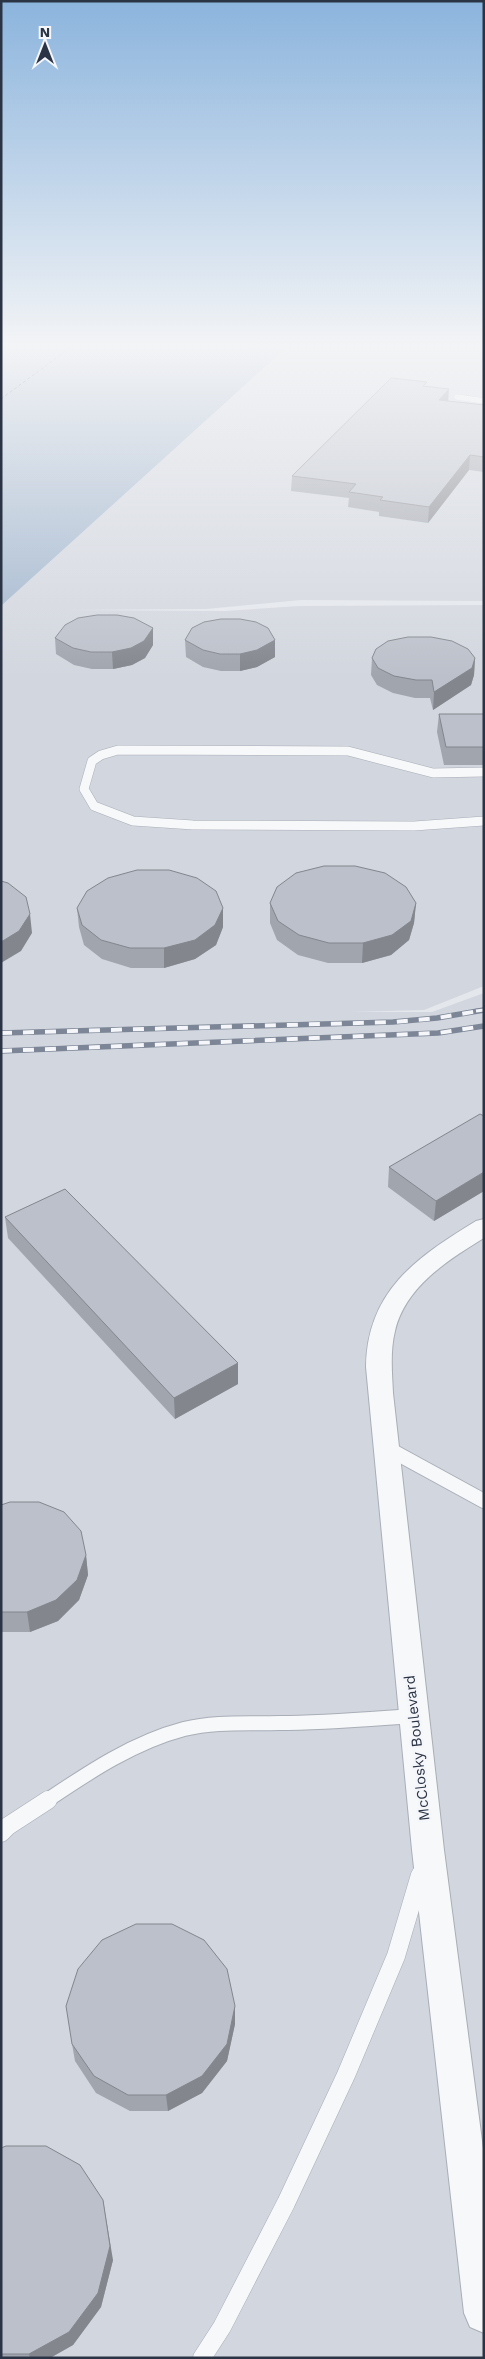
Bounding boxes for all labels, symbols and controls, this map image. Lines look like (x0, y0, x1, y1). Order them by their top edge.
north arrow (20, 20, 70, 70)
text: N (40, 24, 50, 40)
street label: McClosky Boulevard (400, 1674, 434, 1822)

